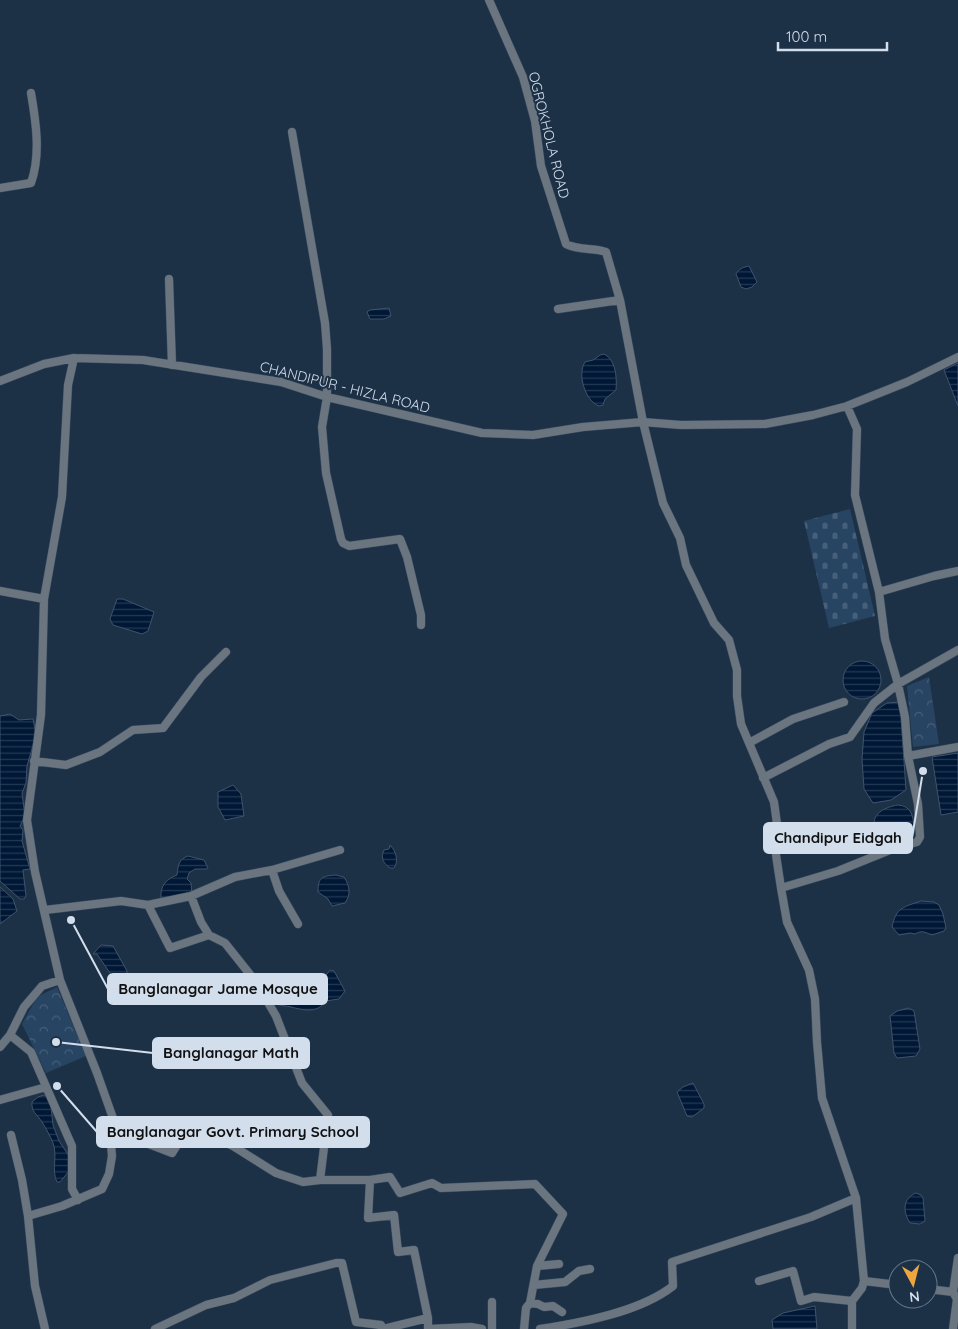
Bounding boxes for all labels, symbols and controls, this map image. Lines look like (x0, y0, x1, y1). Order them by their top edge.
scale bar (778, 20, 887, 52)
text: 100 m (786, 27, 827, 46)
street label: OGROKHOLA ROAD (525, 70, 573, 200)
street label: CHANDIPUR - HIZLA ROAD (258, 357, 432, 417)
callout: Chandipur Eidgah (764, 823, 912, 853)
text: Chandipur Eidgah (774, 828, 902, 847)
callout: Banglanagar Jame Mosque (108, 974, 327, 1004)
text: Banglanagar Jame Mosque (118, 979, 318, 998)
callout: Banglanagar Math (153, 1038, 309, 1068)
text: Banglanagar Math (163, 1043, 299, 1062)
callout: Banglanagar Govt. Primary School (97, 1117, 369, 1147)
text: Banglanagar Govt. Primary School (107, 1122, 359, 1141)
north arrow (888, 1259, 938, 1309)
text: N (908, 1287, 921, 1306)

